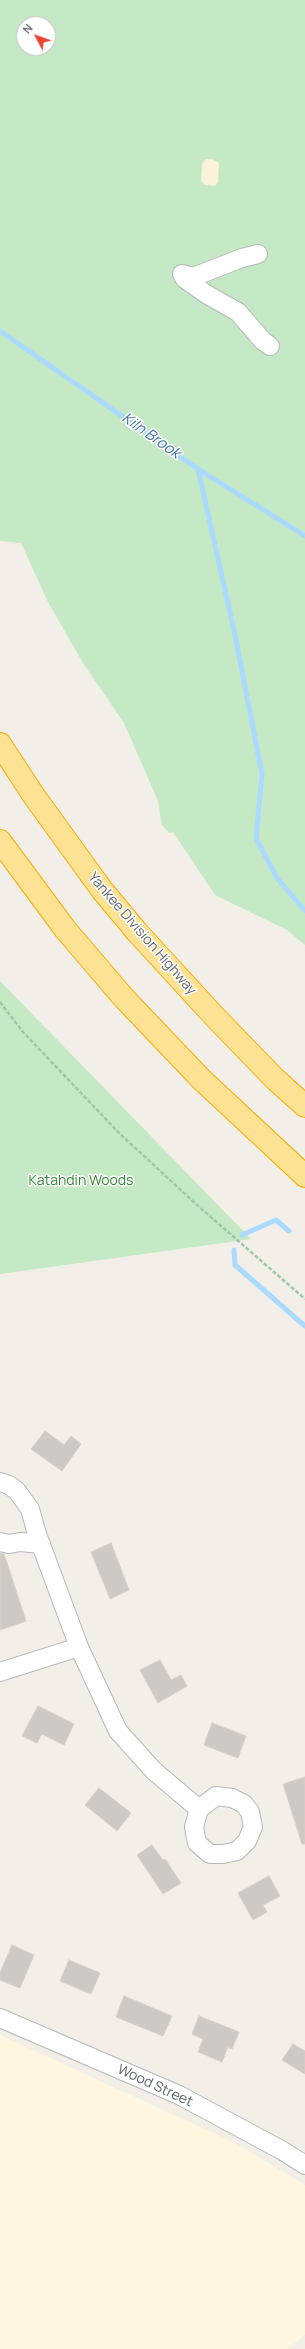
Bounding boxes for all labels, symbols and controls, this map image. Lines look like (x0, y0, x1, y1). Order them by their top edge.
north arrow (16, 16, 56, 56)
text: N (19, 21, 36, 36)
water label: Kiln Brook (118, 409, 184, 463)
street label: Yankee Division Highway (84, 870, 200, 998)
park label: Katahdin Woods (29, 1173, 133, 1189)
street label: Wood Street (115, 2061, 195, 2111)

